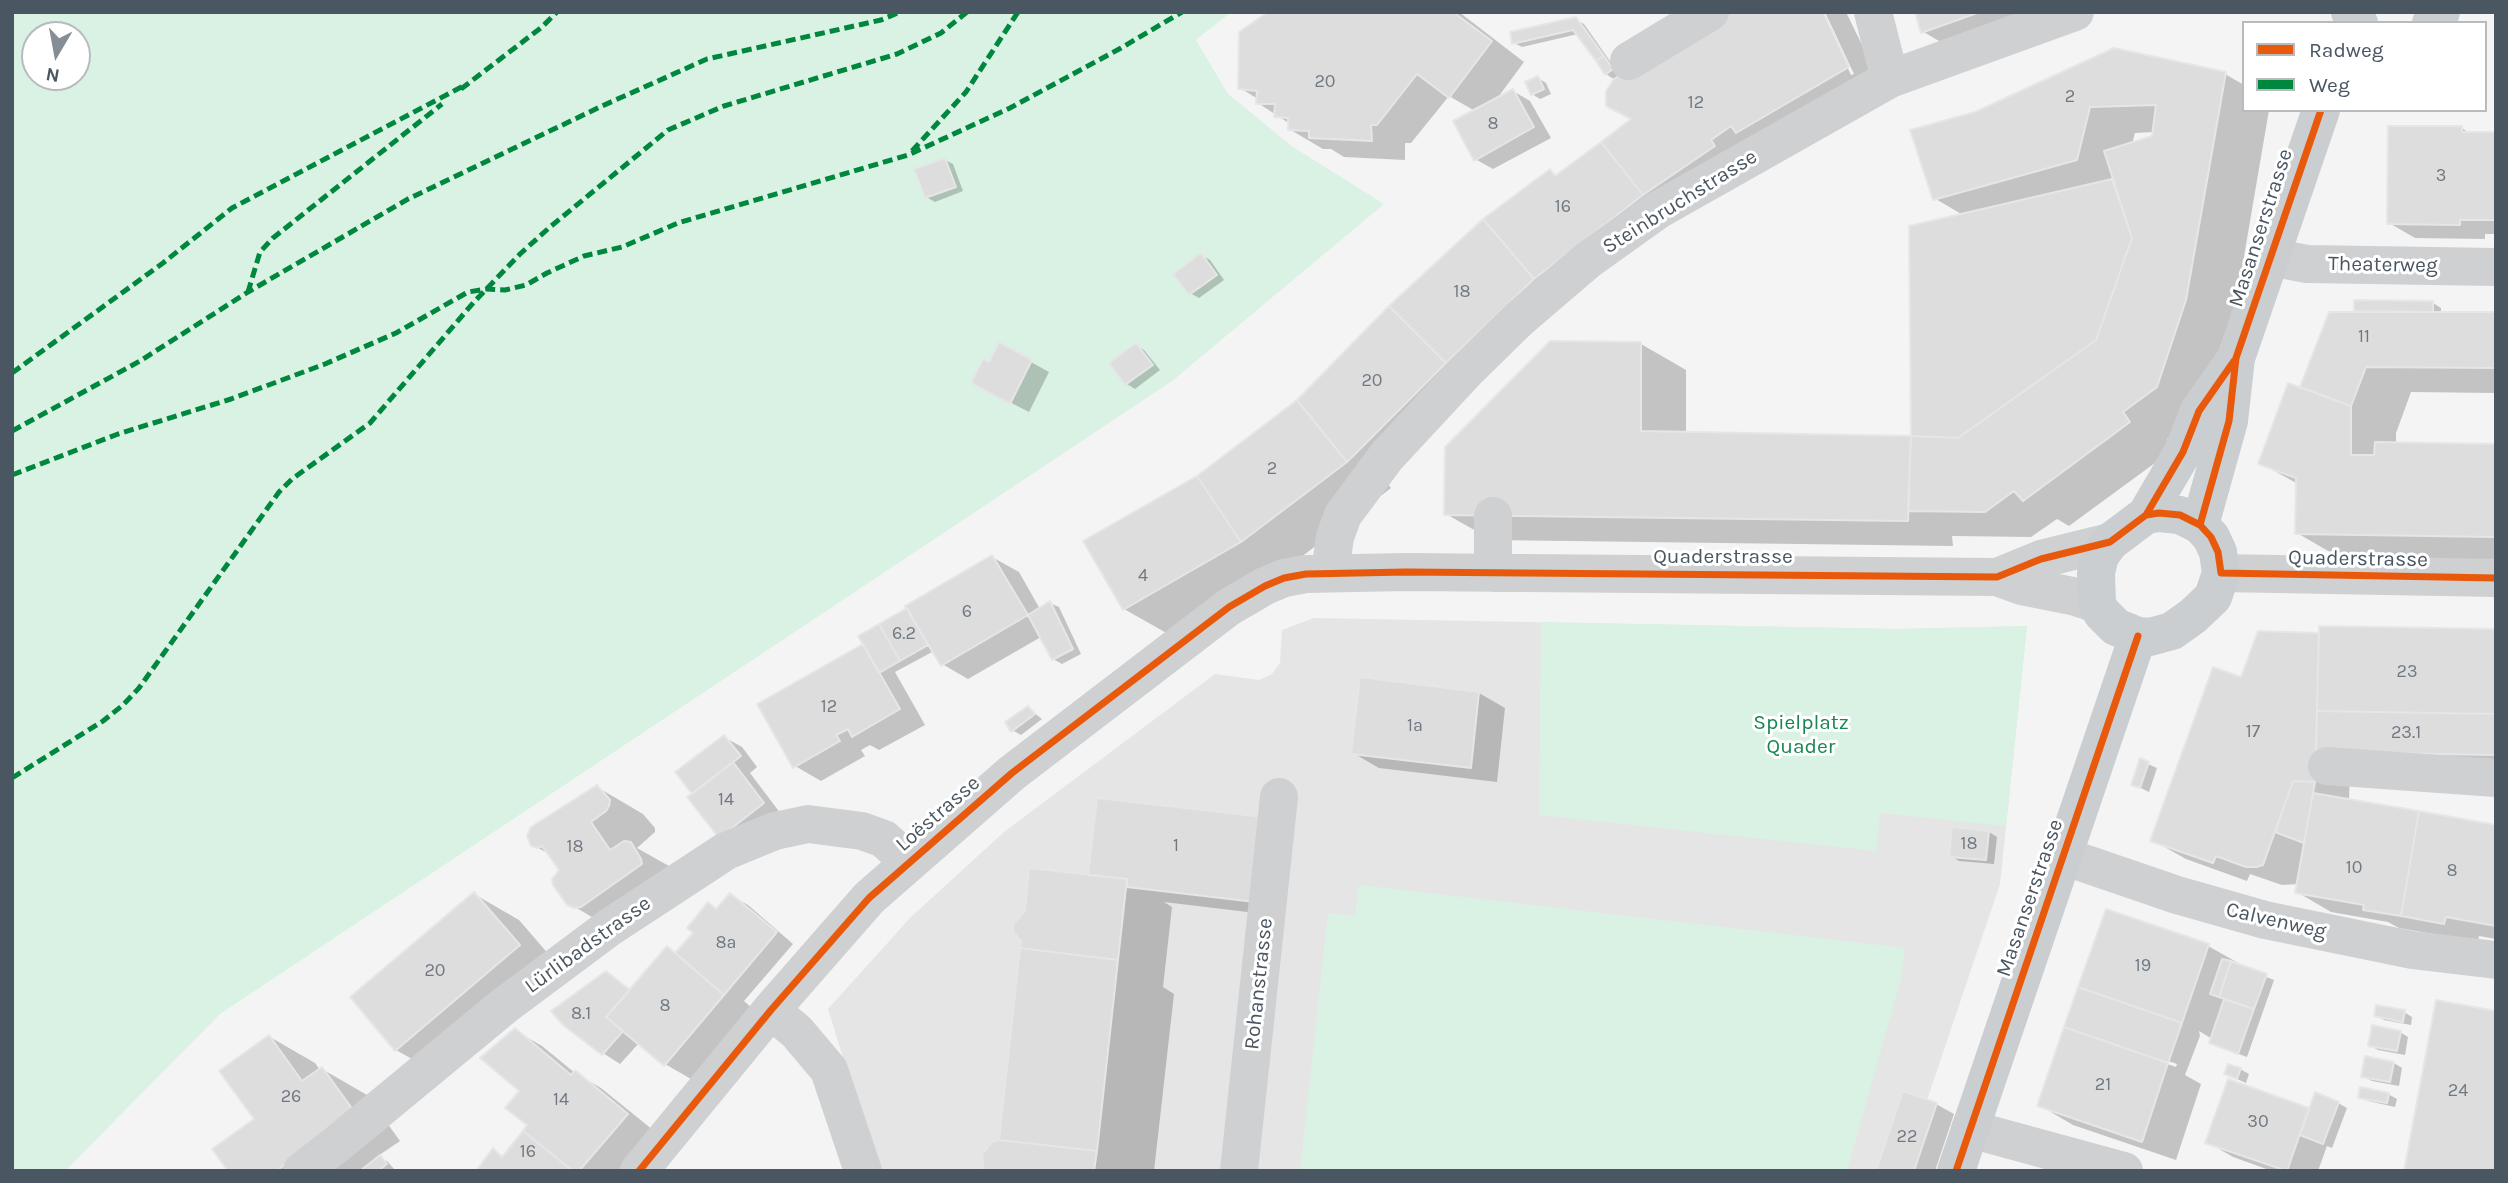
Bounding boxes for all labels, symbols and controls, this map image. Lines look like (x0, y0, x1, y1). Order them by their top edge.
north arrow (21, 21, 91, 91)
legend (2242, 21, 2487, 112)
text: Radweg (2309, 38, 2384, 62)
text: N (44, 63, 61, 87)
house number: 20 (1314, 71, 1336, 93)
text: Weg (2309, 73, 2350, 97)
house number: 2 (2065, 86, 2075, 108)
house number: 12 (1688, 92, 1704, 114)
house number: 8 (1487, 113, 1499, 135)
street label: Steinbruchstrasse (1598, 144, 1762, 260)
street label: Masanserstrasse (2224, 146, 2298, 310)
house number: 3 (2436, 165, 2446, 187)
house number: 16 (1555, 196, 1571, 218)
street label: Theaterweg (2328, 251, 2438, 279)
house number: 18 (1453, 281, 1471, 303)
house number: 11 (2358, 326, 2370, 348)
house number: 20 (1361, 370, 1383, 392)
house number: 2 (1267, 458, 1277, 480)
street label: Quaderstrasse (1653, 544, 1793, 570)
street label: Quaderstrasse (2288, 545, 2428, 573)
house number: 4 (1138, 565, 1148, 587)
house number: 6 (962, 601, 972, 623)
house number: 6.2 (892, 623, 916, 645)
house number: 23 (2396, 661, 2418, 683)
house number: 12 (821, 696, 837, 718)
park label: Spielplatz Quader (1753, 710, 1849, 760)
house number: 1a (1407, 715, 1423, 737)
house number: 17 (2246, 721, 2260, 743)
house number: 23.1 (2391, 722, 2421, 744)
street label: Loëstrasse (891, 771, 985, 857)
house number: 14 (718, 789, 734, 811)
street label: Masanserstrasse (1991, 816, 2069, 980)
house number: 18 (1960, 833, 1978, 855)
house number: 1 (1173, 835, 1179, 857)
house number: 18 (566, 836, 584, 858)
house number: 10 (2346, 857, 2362, 879)
house number: 8 (2446, 860, 2458, 882)
street label: Lürlibadstrasse (520, 891, 656, 999)
street label: Calvenweg (2223, 897, 2329, 945)
street label: Rohanstrasse (1240, 917, 1278, 1051)
house number: 8a (716, 932, 736, 954)
house number: 19 (2135, 955, 2151, 977)
house number: 20 (424, 960, 446, 982)
house number: 8 (659, 995, 671, 1017)
house number: 8.1 (571, 1003, 591, 1025)
house number: 21 (2095, 1074, 2111, 1096)
house number: 24 (2448, 1080, 2468, 1102)
house number: 26 (281, 1086, 301, 1108)
house number: 14 (553, 1089, 569, 1111)
house number: 30 (2247, 1111, 2269, 1133)
house number: 22 (1897, 1126, 1917, 1148)
house number: 16 (520, 1141, 536, 1163)

